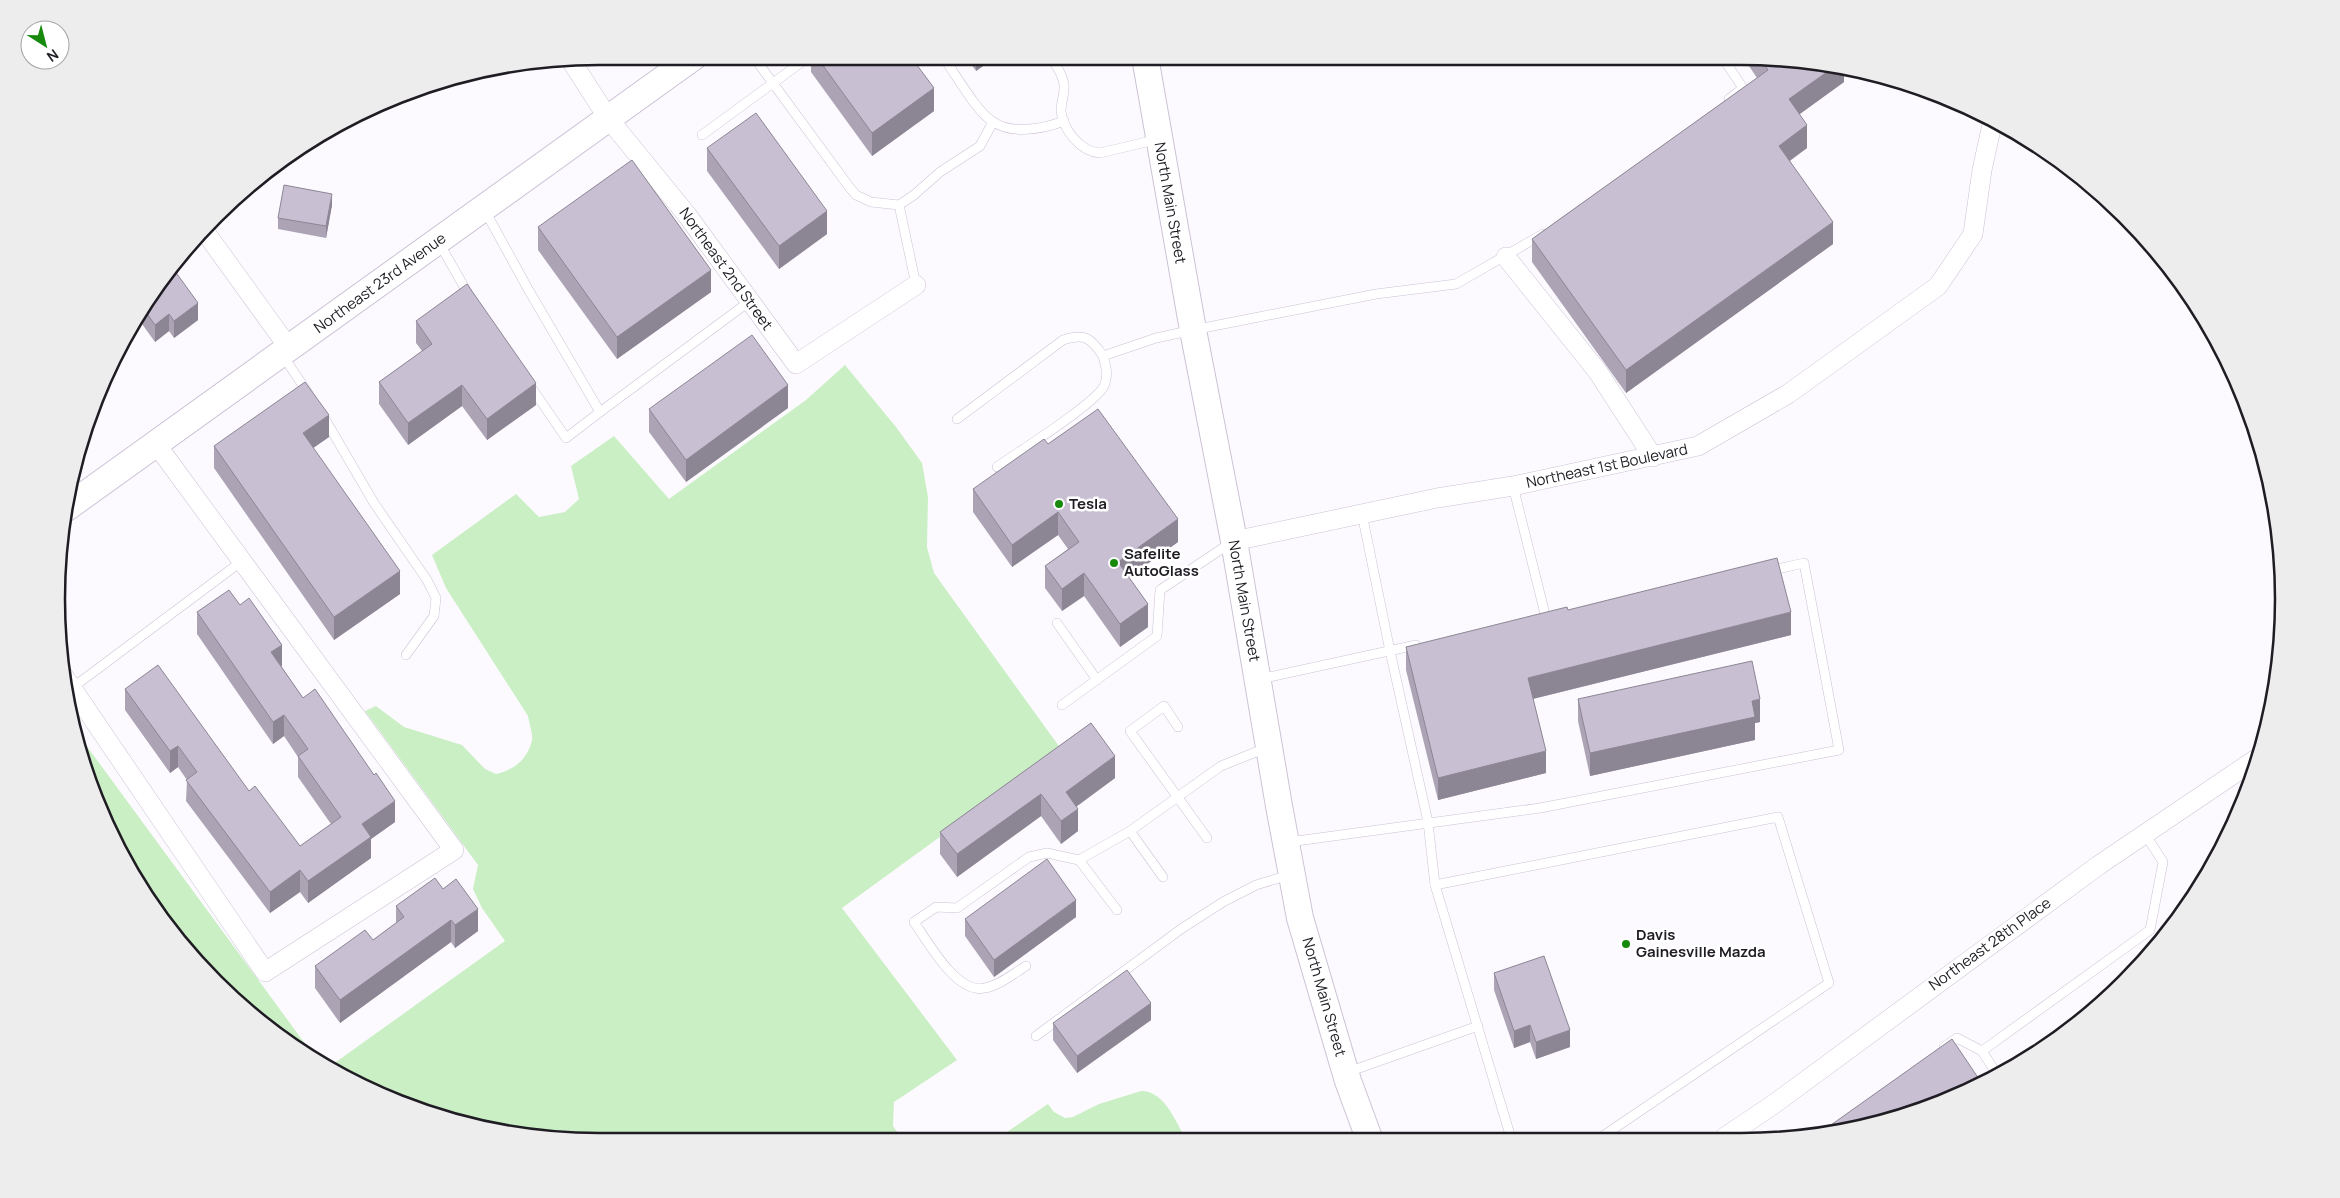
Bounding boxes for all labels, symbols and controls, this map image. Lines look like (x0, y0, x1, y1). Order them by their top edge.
north arrow (20, 20, 70, 70)
text: N (43, 45, 63, 67)
street label: North Main Street (1149, 141, 1192, 265)
street label: Northeast 2nd Street (675, 203, 778, 334)
street label: Northeast 23rd Avenue (309, 227, 450, 338)
street label: Northeast 1st Boulevard (1524, 438, 1690, 493)
place label: Tesla (1069, 493, 1107, 514)
marker: Tesla (1053, 498, 1065, 510)
street label: North Main Street (1223, 539, 1266, 663)
place label: Safelite AutoGlass (1124, 543, 1199, 581)
marker: Safelite AutoGlass (1108, 557, 1120, 569)
street label: Northeast 28th Place (1924, 892, 2055, 995)
place label: Davis Gainesville Mazda (1636, 924, 1766, 962)
street label: North Main Street (1297, 935, 1352, 1059)
marker: Davis Gainesville Mazda (1620, 938, 1632, 950)

